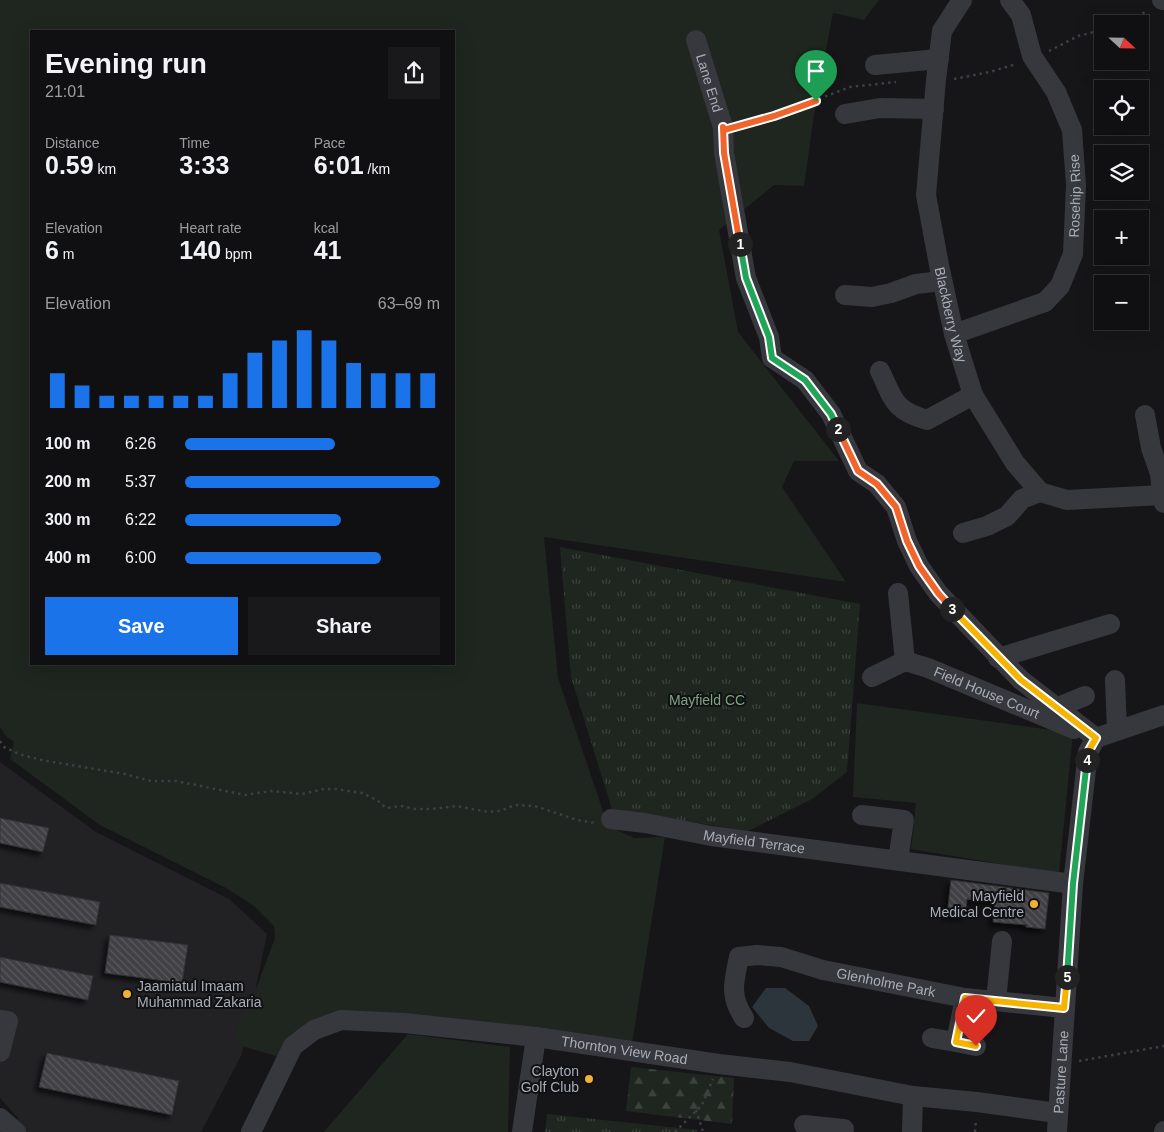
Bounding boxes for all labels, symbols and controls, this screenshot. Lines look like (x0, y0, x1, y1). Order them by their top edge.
north arrow (1094, 15, 1149, 70)
map controls (1094, 15, 1149, 330)
button: share (388, 47, 440, 99)
text: Evening run (45, 48, 207, 79)
pin (795, 50, 837, 101)
street label: Lane End (693, 52, 726, 114)
icon: arrive (802, 57, 830, 85)
button: locate (1094, 80, 1149, 135)
text: 21:01 (45, 83, 85, 100)
text: Distance (45, 135, 99, 151)
text: Time (179, 135, 210, 151)
text: Pace (314, 135, 346, 151)
button: layers (1094, 145, 1149, 200)
text: 0.59 (45, 151, 94, 179)
text: 3:33 (179, 151, 229, 179)
text: 6:01 (314, 151, 364, 179)
street label: Rosehip Rise (1066, 154, 1084, 238)
text: km (94, 161, 116, 177)
text: /km (364, 161, 390, 177)
button: + (1094, 210, 1149, 265)
text: Elevation (45, 220, 103, 236)
text: Heart rate (179, 220, 242, 236)
text: kcal (314, 220, 339, 236)
pin: 1 (728, 232, 752, 256)
text: 6 (45, 236, 59, 264)
text: 140 (179, 236, 221, 264)
text: 41 (314, 236, 341, 264)
text: 1 (737, 236, 744, 252)
text: m (59, 246, 74, 262)
text: bpm (221, 246, 252, 262)
street label: Blackberry Way (932, 266, 970, 364)
button: − (1094, 275, 1149, 330)
text: Elevation (45, 295, 111, 312)
text: 63–69 m (378, 295, 440, 312)
pin: 2 (826, 416, 850, 442)
text: 2 (835, 421, 842, 437)
text: 100 m (45, 435, 90, 452)
text: 6:26 (125, 435, 156, 452)
text: 200 m (45, 473, 90, 490)
text: 5:37 (125, 473, 156, 490)
text: 300 m (45, 511, 90, 528)
text: 6:22 (125, 511, 156, 528)
text: 400 m (45, 549, 90, 566)
text: 6:00 (125, 549, 156, 566)
pin: 3 (940, 596, 964, 622)
button: Save (45, 597, 238, 655)
button: Share (248, 597, 440, 655)
text: 3 (949, 601, 956, 617)
street label: Field House Court (931, 663, 1042, 722)
park label: Mayfield CC (669, 692, 745, 708)
pin: 4 (1074, 748, 1100, 772)
text: 4 (1084, 752, 1091, 768)
street label: Mayfield Terrace (702, 827, 806, 856)
place label: Mayfield Medical Centre (930, 888, 1024, 920)
marker: Mayfield Medical Centre (1028, 898, 1040, 910)
pin: 5 (1054, 964, 1080, 990)
street label: Glenholme Park (835, 965, 938, 1000)
text: 5 (1064, 969, 1071, 985)
place label: Jaamiatul Imaam Muhammad Zakaria (137, 978, 262, 1010)
marker: Jaamiatul Imaam Muhammad Zakaria (121, 988, 133, 1000)
pin (955, 995, 997, 1046)
icon: check (962, 1002, 990, 1030)
street label: Pasture Lane (1050, 1030, 1072, 1114)
street label: Thornton View Road (560, 1033, 689, 1067)
place label: Clayton Golf Club (521, 1063, 579, 1095)
marker: Clayton Golf Club (583, 1073, 595, 1085)

